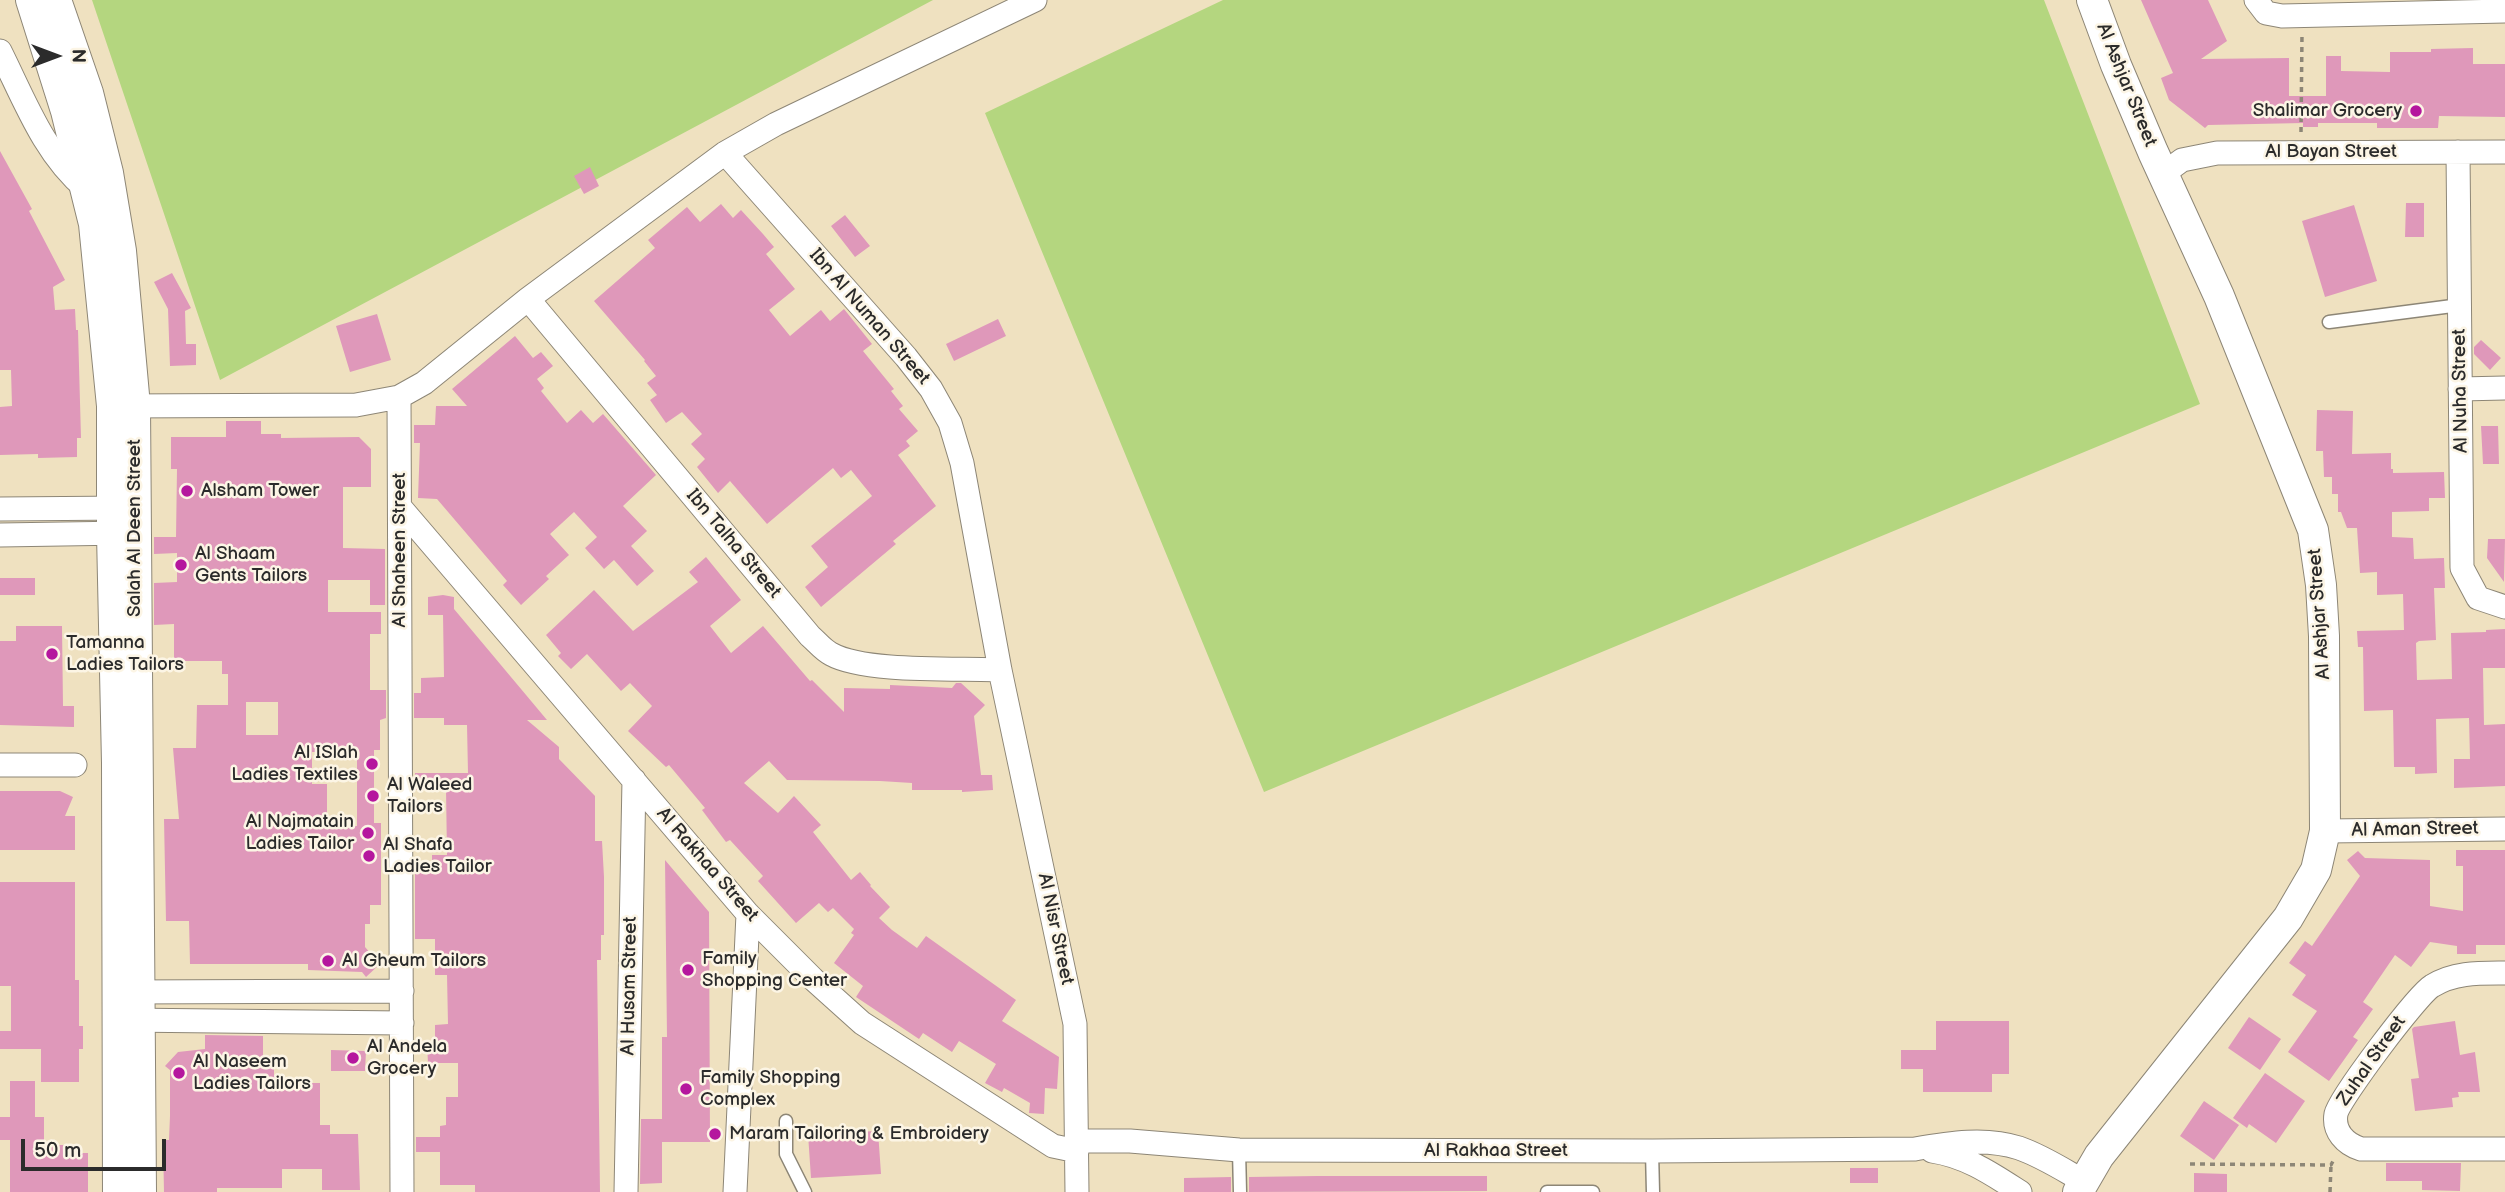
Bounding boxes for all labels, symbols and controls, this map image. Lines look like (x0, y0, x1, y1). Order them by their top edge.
street label: Al Ashjar Street (2091, 20, 2161, 150)
north arrow (21, 21, 91, 91)
text: N (66, 49, 89, 63)
place label: Shalimar Grocery (2253, 100, 2402, 122)
marker: Shalimar Grocery (2408, 103, 2424, 119)
street label: Al Bayan Street (2265, 141, 2397, 163)
street label: Ibn Al Numan Street (804, 244, 934, 390)
street label: Al Nuha Street (2449, 329, 2473, 453)
street label: Salah Al Deen Street (124, 439, 146, 617)
street label: Al Shaheen Street (389, 473, 411, 627)
place label: Alsham Tower (201, 480, 319, 502)
marker: Alsham Tower (179, 483, 195, 499)
street label: Ibn Talha Street (681, 485, 785, 603)
place label: Al Shaam Gents Tailors (195, 543, 307, 587)
street label: Al Ashjar Street (2304, 548, 2336, 680)
marker: Al Shaam Gents Tailors (173, 557, 189, 573)
place label: Tamanna Ladies Tailors (66, 632, 184, 676)
marker: Tamanna Ladies Tailors (44, 646, 60, 662)
place label: Al ISlah Ladies Textiles (231, 742, 358, 786)
marker: Al ISlah Ladies Textiles (364, 756, 380, 772)
place label: Al Waleed Tailors (387, 774, 472, 818)
marker: Al Waleed Tailors (365, 788, 381, 804)
street label: Al Rakhaa Street (651, 803, 763, 927)
place label: Al Najmatain Ladies Tailor (245, 811, 354, 855)
street label: Al Aman Street (2351, 817, 2479, 843)
marker: Al Najmatain Ladies Tailor (360, 825, 376, 841)
place label: Al Shafa Ladies Tailor (383, 834, 492, 878)
marker: Al Shafa Ladies Tailor (361, 848, 377, 864)
street label: Al Nisr Street (1032, 871, 1078, 987)
street label: Al Husam Street (617, 916, 643, 1056)
place label: Family Shopping Center (702, 948, 847, 992)
place label: Al Gheum Tailors (342, 950, 486, 972)
marker: Al Gheum Tailors (320, 953, 336, 969)
marker: Family Shopping Center (680, 962, 696, 978)
street label: Zuhal Street (2333, 1012, 2411, 1110)
place label: Al Andela Grocery (367, 1036, 447, 1080)
marker: Al Andela Grocery (345, 1050, 361, 1066)
place label: Al Naseem Ladies Tailors (193, 1051, 311, 1095)
marker: Al Naseem Ladies Tailors (171, 1065, 187, 1081)
place label: Family Shopping Complex (700, 1067, 841, 1111)
marker: Family Shopping Complex (678, 1081, 694, 1097)
place label: Maram Tailoring & Embroidery (729, 1123, 989, 1145)
scale bar (24, 1126, 170, 1170)
marker: Maram Tailoring & Embroidery (707, 1126, 723, 1142)
text: 50 m (34, 1138, 81, 1163)
street label: Al Rakhaa Street (1424, 1140, 1568, 1162)

